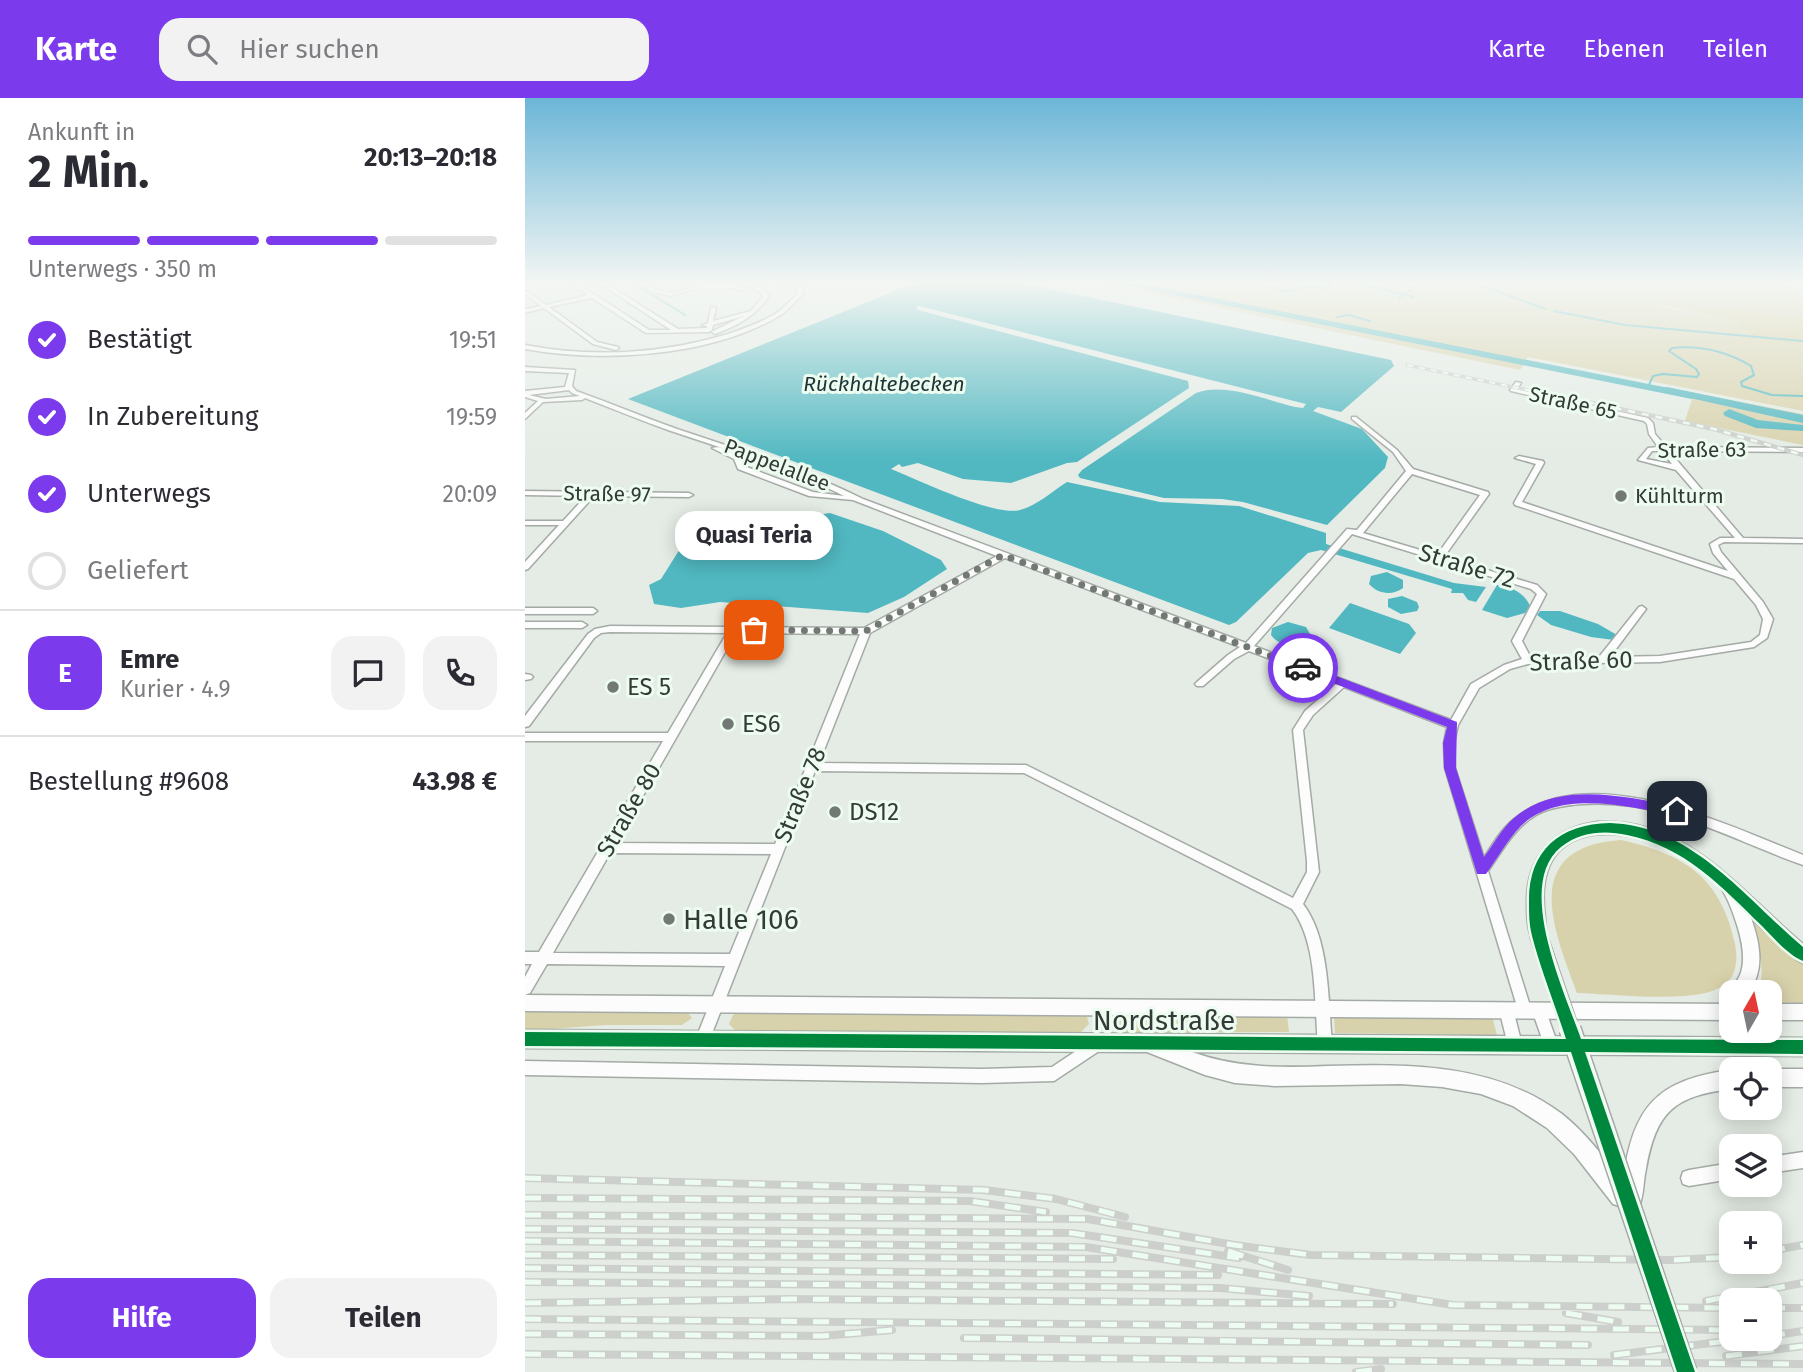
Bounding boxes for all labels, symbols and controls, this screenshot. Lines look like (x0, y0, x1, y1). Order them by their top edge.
search box (159, 18, 649, 81)
text: Karte (35, 29, 117, 69)
icon: search (183, 30, 221, 68)
text: Hier suchen (239, 34, 380, 65)
text: Karte (1488, 35, 1546, 63)
text: Ebenen (1584, 35, 1665, 63)
text: Teilen (1703, 35, 1768, 63)
text: Ankunft in (28, 118, 135, 146)
text: 20:13–20:18 (364, 142, 497, 173)
text: 2 Min. (28, 144, 149, 199)
text: Unterwegs · 350 m (28, 255, 217, 283)
icon: check (28, 321, 66, 359)
text: Bestätigt (87, 324, 192, 355)
text: 19:51 (449, 326, 497, 354)
water label: Rückhaltebecken (803, 371, 965, 397)
street label: Straße 65 (1527, 381, 1619, 425)
icon: check (28, 398, 66, 436)
text: In Zubereitung (87, 401, 259, 432)
text: 19:59 (446, 403, 497, 431)
street label: Pappelallee (720, 433, 834, 497)
street label: Straße 63 (1657, 436, 1747, 464)
icon: check (28, 475, 66, 513)
text: Unterwegs (87, 478, 211, 509)
text: 20:09 (443, 480, 497, 508)
street label: Straße 97 (563, 480, 651, 508)
place label: Kühlturm (1635, 483, 1724, 509)
marker: Kühlturm (1613, 488, 1629, 504)
callout: Quasi Teria (675, 511, 833, 560)
text: Quasi Teria (696, 521, 812, 549)
street label: Straße 72 (1416, 538, 1518, 594)
text: Geliefert (87, 555, 189, 586)
pin (724, 600, 784, 660)
icon: bag (735, 611, 773, 649)
courier (1268, 633, 1338, 703)
button: chat (331, 636, 405, 710)
button: phone (423, 636, 497, 710)
text: Emre (120, 644, 179, 675)
street label: Straße 60 (1529, 645, 1633, 677)
icon: car (1284, 649, 1322, 687)
text: E (58, 658, 72, 689)
place label: ES 5 (627, 673, 671, 701)
text: Kurier · 4.9 (120, 675, 230, 703)
marker: ES 5 (605, 679, 621, 695)
place label: ES6 (742, 710, 780, 738)
marker: ES6 (720, 716, 736, 732)
street label: Straße 78 (768, 743, 832, 847)
street label: Straße 80 (591, 758, 667, 862)
text: Bestellung #9608 (28, 766, 229, 797)
text: 43.98 € (412, 766, 497, 797)
pin (1647, 781, 1707, 841)
icon: home (1658, 792, 1696, 830)
place label: DS12 (849, 798, 899, 826)
marker: DS12 (827, 804, 843, 820)
place label: Halle 106 (683, 903, 799, 936)
marker: Halle 106 (661, 911, 677, 927)
north arrow (1719, 980, 1781, 1043)
map controls (1719, 980, 1782, 1351)
street label: Nordstraße (1093, 1004, 1235, 1037)
button: locate (1719, 1057, 1782, 1120)
button: layers (1719, 1134, 1782, 1197)
button: + (1719, 1211, 1782, 1274)
button: Hilfe (28, 1278, 256, 1358)
button: Teilen (270, 1278, 497, 1358)
button: − (1719, 1288, 1782, 1351)

